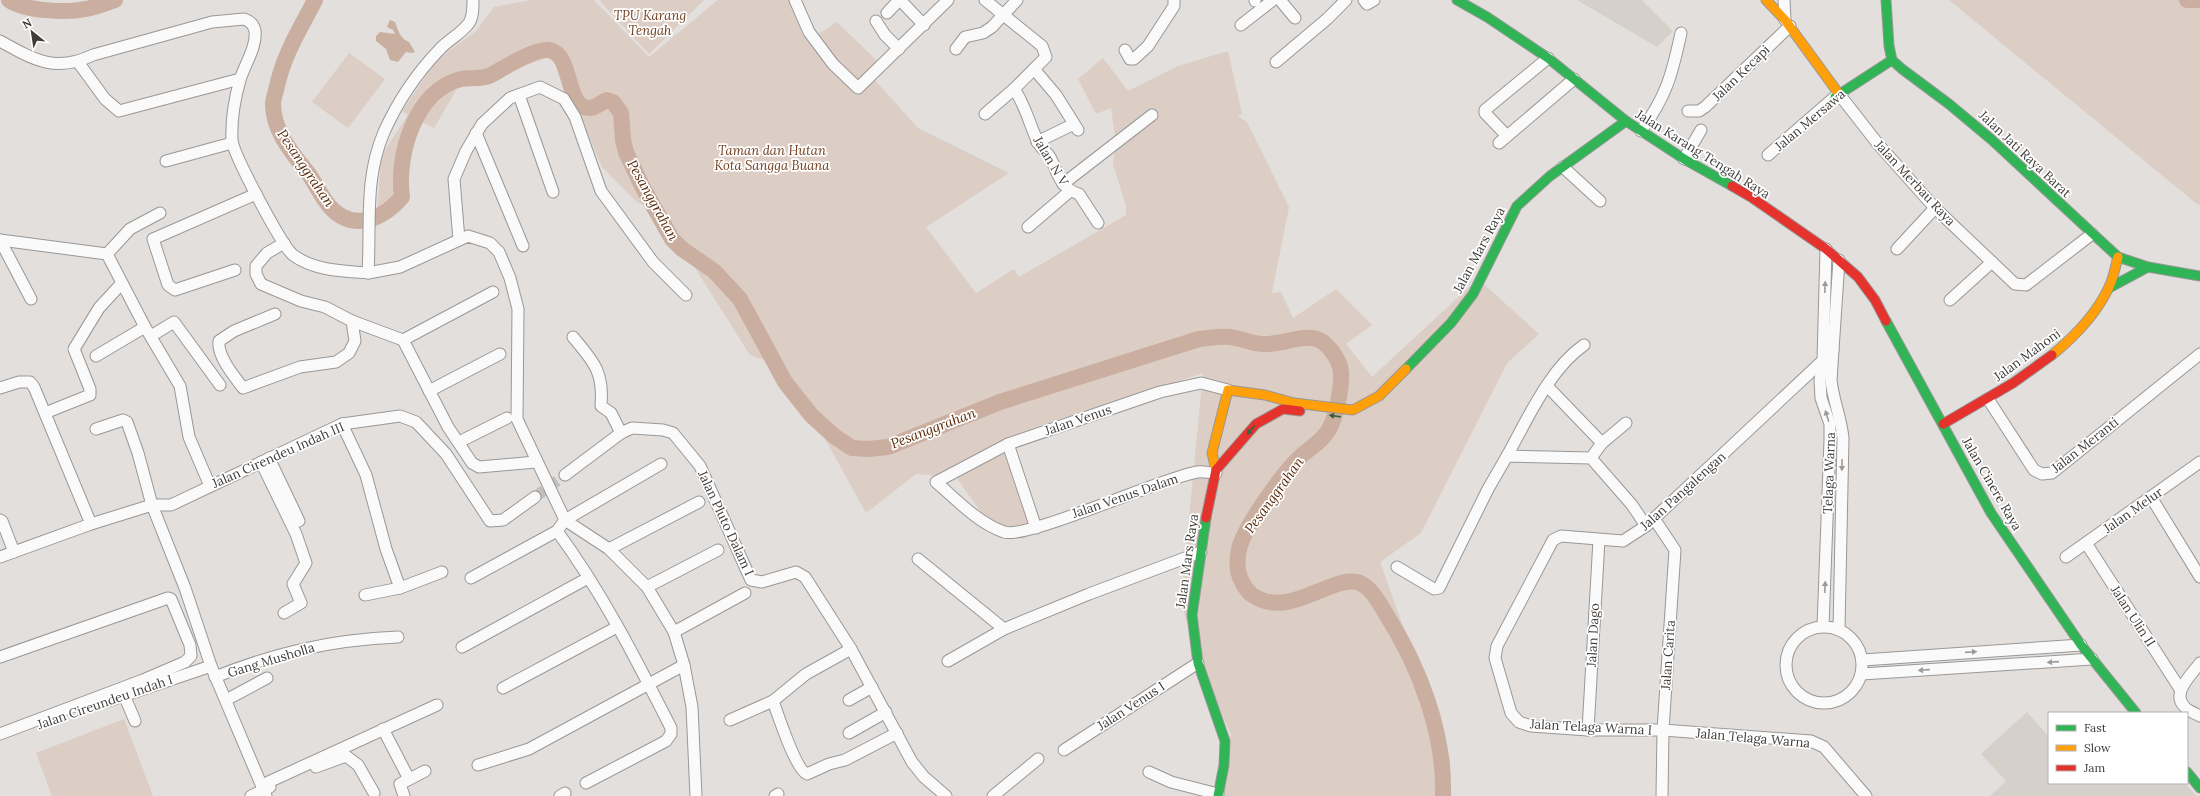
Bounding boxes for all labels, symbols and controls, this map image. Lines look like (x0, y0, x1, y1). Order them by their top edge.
park label: TPU Karang Tengah (614, 7, 686, 39)
north arrow (12, 12, 52, 52)
text: N (20, 15, 35, 32)
street label: Jalan Kecapi (1708, 41, 1774, 105)
street label: Jalan Mersawa (1770, 85, 1849, 155)
street label: Jalan Karang Tengah Raya (1632, 105, 1774, 203)
street label: Jalan Jati Raya Barat (1975, 106, 2075, 201)
water label: Pesanggrahan (273, 126, 339, 211)
street label: Jalan N V (1029, 132, 1073, 189)
street label: Jalan Merbau Raya (1870, 136, 1959, 230)
park label: Taman dan Hutan Kota Sangga Buana (715, 142, 830, 174)
water label: Pesanggrahan (623, 156, 683, 244)
street label: Jalan Mars Raya (1449, 204, 1509, 297)
one-way arrow (1822, 280, 1828, 293)
street label: Jalan Mahoni (1989, 325, 2064, 386)
street label: Jalan Venus (1041, 401, 1114, 440)
water label: Pesanggrahan (888, 403, 978, 452)
one-way arrow (1824, 410, 1830, 422)
one-way arrow (1329, 413, 1341, 419)
street label: Jalan Meranti (2047, 413, 2122, 477)
street label: Jalan Cirendeu Indah III (208, 418, 347, 492)
one-way arrow (1246, 425, 1255, 436)
street label: Telaga Warna (1819, 432, 1839, 514)
street label: Jalan Cinere Raya (1958, 433, 2026, 534)
street label: Jalan Pangalengan (1636, 448, 1729, 535)
water label: Pesanggrahan (1240, 453, 1308, 537)
one-way arrow (1839, 459, 1846, 471)
street label: Jalan Pluto Dalam I (694, 467, 758, 578)
street label: Jalan Venus Dalam (1069, 470, 1181, 522)
street label: Jalan Melur (2099, 483, 2166, 537)
street label: Jalan Mars Raya (1172, 513, 1202, 610)
one-way arrow (1821, 581, 1828, 593)
street label: Jalan Ulin II (2106, 581, 2159, 650)
street label: Jalan Dago (1583, 602, 1603, 668)
street label: Jalan Carita (1657, 619, 1679, 691)
street label: Gang Musholla (225, 639, 317, 681)
one-way arrow (1965, 649, 1977, 656)
one-way arrow (2047, 658, 2059, 665)
one-way arrow (1917, 667, 1930, 673)
street label: Jalan Cireundeu Indah I (34, 671, 175, 733)
street label: Jalan Venus I (1093, 678, 1168, 735)
legend (2048, 712, 2188, 784)
street label: Jalan Telaga Warna I (1528, 715, 1653, 739)
text: Fast (2084, 720, 2107, 735)
street label: Jalan Telaga Warna (1694, 724, 1811, 751)
text: Slow (2084, 740, 2111, 755)
text: Jam (2083, 760, 2105, 775)

